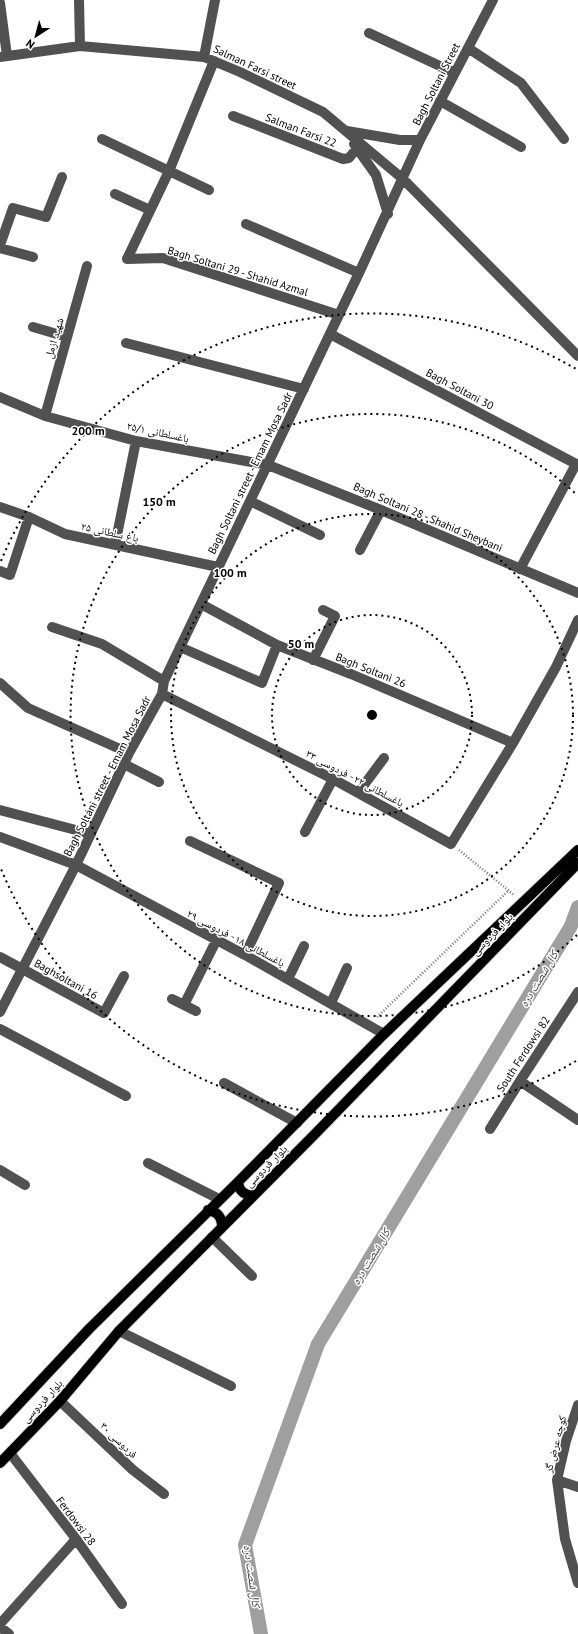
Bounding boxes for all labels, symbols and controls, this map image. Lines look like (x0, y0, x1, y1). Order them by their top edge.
north arrow (16, 16, 56, 56)
text: N (23, 36, 37, 52)
street label: Bagh Soltani Street (409, 40, 463, 128)
street label: Salman Farsi street (211, 42, 299, 93)
street label: Salman Farsi 22 (263, 110, 339, 150)
street label: Bagh Soltani 29 - Shahid Azmal (166, 243, 311, 299)
street label: شهید ازمل (41, 316, 67, 360)
street label: Bagh Soltani 30 (424, 365, 496, 413)
street label: Bagh Soltani street - Emam Mosa Sadr (205, 389, 296, 556)
street label: باغسلطانی ۲۵/۱ (126, 419, 190, 445)
text: 200 m (71, 423, 105, 438)
street label: Bagh Soltani 28 - Shahid Sheybani (351, 479, 505, 555)
text: 150 m (142, 494, 176, 509)
street label: باغ سلطانی ۲۵ (80, 519, 140, 545)
text: 100 m (213, 565, 247, 580)
text: 50 m (288, 636, 314, 651)
street label: Bagh Soltani 26 (334, 650, 408, 690)
street label: Bagh Soltani street - Emam Mosa Sadr (60, 693, 154, 859)
centre of rings (365, 708, 379, 722)
street label: باغسلطانی ۲۲ - فردوسی ۳۳ (304, 746, 406, 810)
street label: باغسلطانی ۱۸ - فردوسی ۲۹ (185, 906, 287, 970)
street label: بلوار فردوسی (468, 910, 516, 958)
water label: کال شصت دره (516, 946, 563, 1010)
street label: Baghsoltani 16 (32, 956, 100, 1002)
street label: South Ferdowsi 82 (493, 1013, 553, 1095)
street label: بلوار فردوسی (242, 1142, 290, 1190)
water label: کال شصت دره (348, 1224, 395, 1288)
street label: بلوار فردوسی (18, 1376, 66, 1426)
street label: کوچه عرض گر (540, 1413, 569, 1475)
street label: فردوسی ۳۰ (97, 1419, 141, 1461)
street label: Ferdowsi 28 (53, 1494, 99, 1548)
water label: کال شصت دره (240, 1544, 265, 1610)

